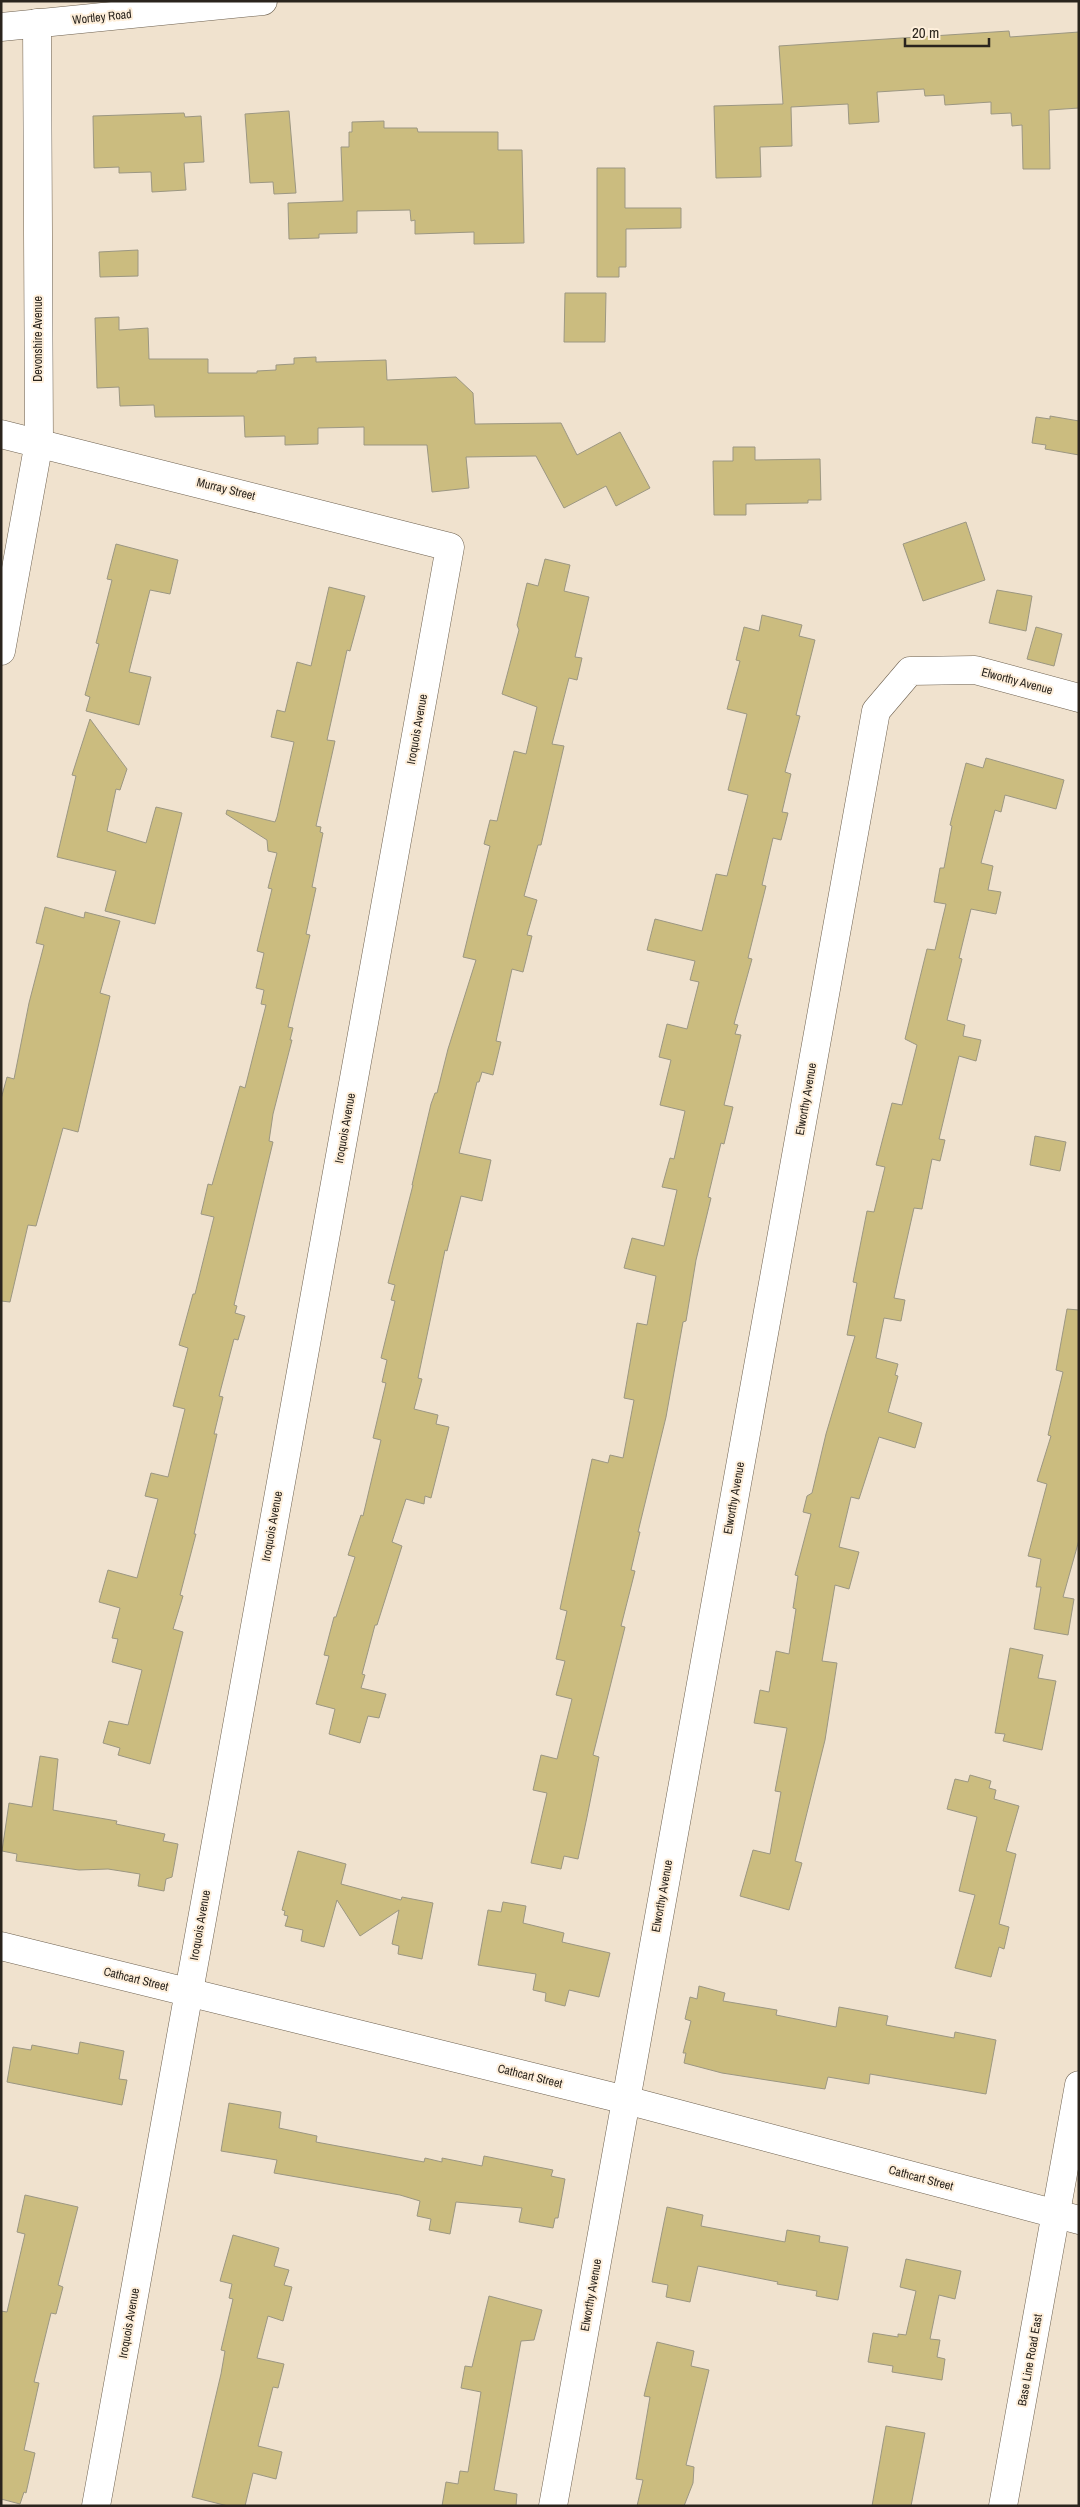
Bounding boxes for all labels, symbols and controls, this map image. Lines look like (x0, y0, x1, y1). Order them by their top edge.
street label: Wortley Road (72, 6, 132, 28)
scale bar (905, 15, 989, 47)
text: 20 m (912, 22, 939, 43)
street label: Devonshire Avenue (30, 296, 46, 382)
street label: Murray Street (195, 474, 257, 504)
street label: Elworthy Avenue (980, 664, 1054, 698)
street label: Iroquois Avenue (403, 693, 431, 765)
street label: Elworthy Avenue (792, 1062, 820, 1136)
street label: Iroquois Avenue (331, 1092, 359, 1164)
street label: Elworthy Avenue (720, 1461, 748, 1535)
street label: Iroquois Avenue (258, 1490, 286, 1562)
street label: Elworthy Avenue (648, 1859, 676, 1933)
street label: Iroquois Avenue (186, 1889, 214, 1961)
street label: Cathcart Street (102, 1963, 170, 1995)
street label: Cathcart Street (496, 2060, 564, 2092)
street label: Cathcart Street (887, 2162, 955, 2194)
street label: Elworthy Avenue (577, 2258, 605, 2332)
street label: Iroquois Avenue (115, 2287, 143, 2359)
street label: Base Line Road East (1014, 2313, 1046, 2407)

